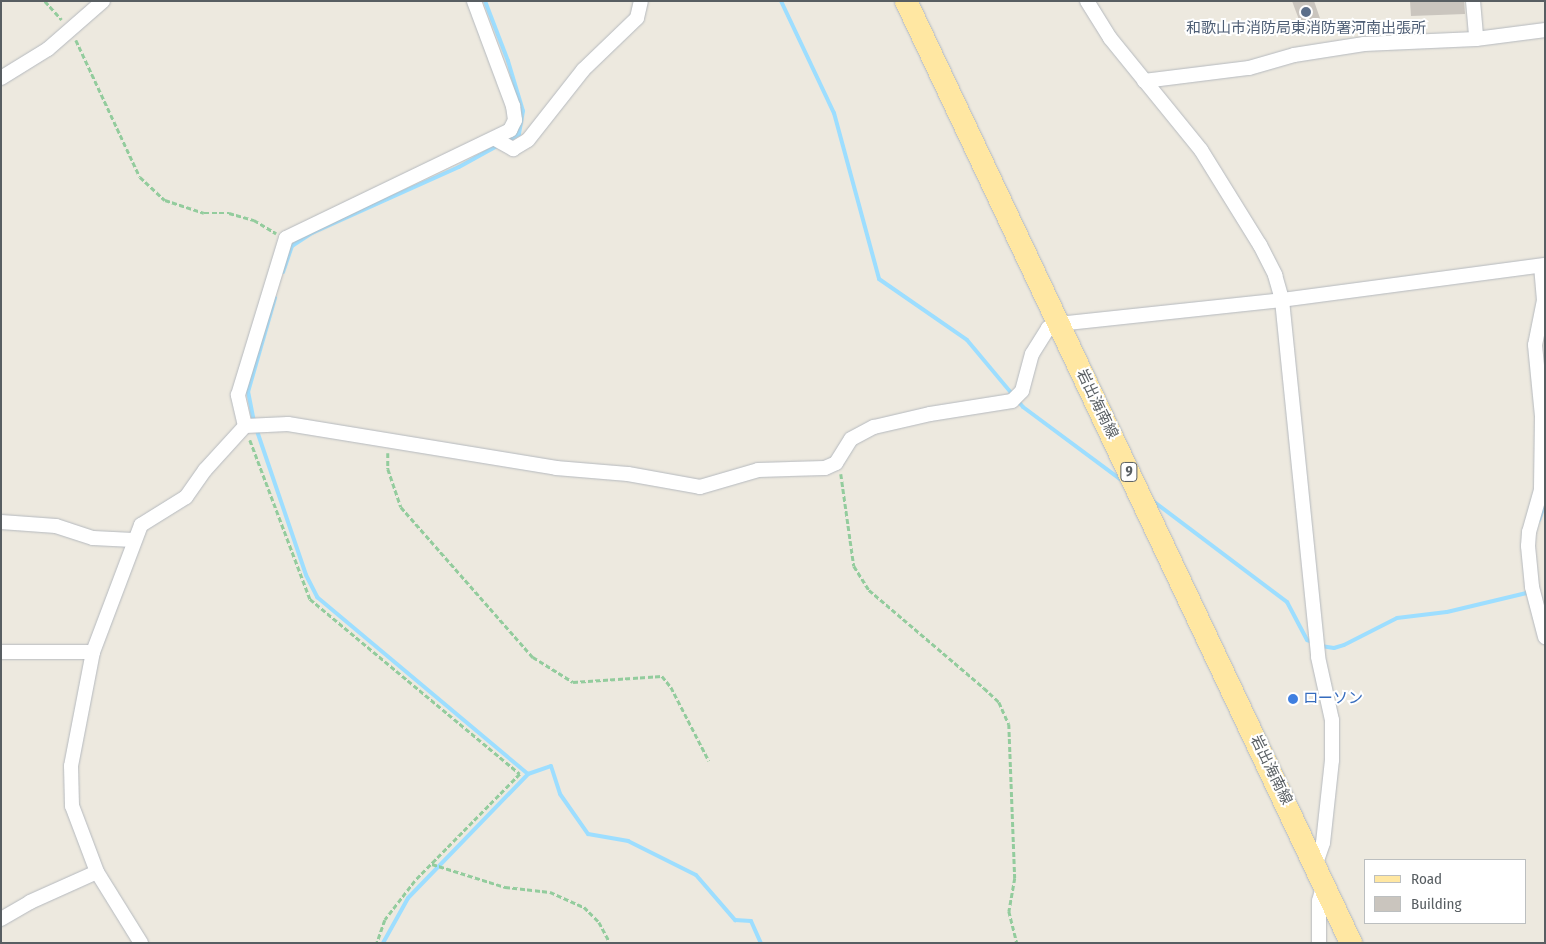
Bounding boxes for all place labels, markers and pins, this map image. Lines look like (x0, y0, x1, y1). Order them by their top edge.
marker: 和歌山市消防局東消防署河南出張所 (1300, 6, 1312, 18)
place label: 和歌山市消防局東消防署河南出張所 (1186, 20, 1426, 38)
place label: ローソン (1303, 690, 1363, 708)
marker: ローソン (1287, 693, 1299, 705)

